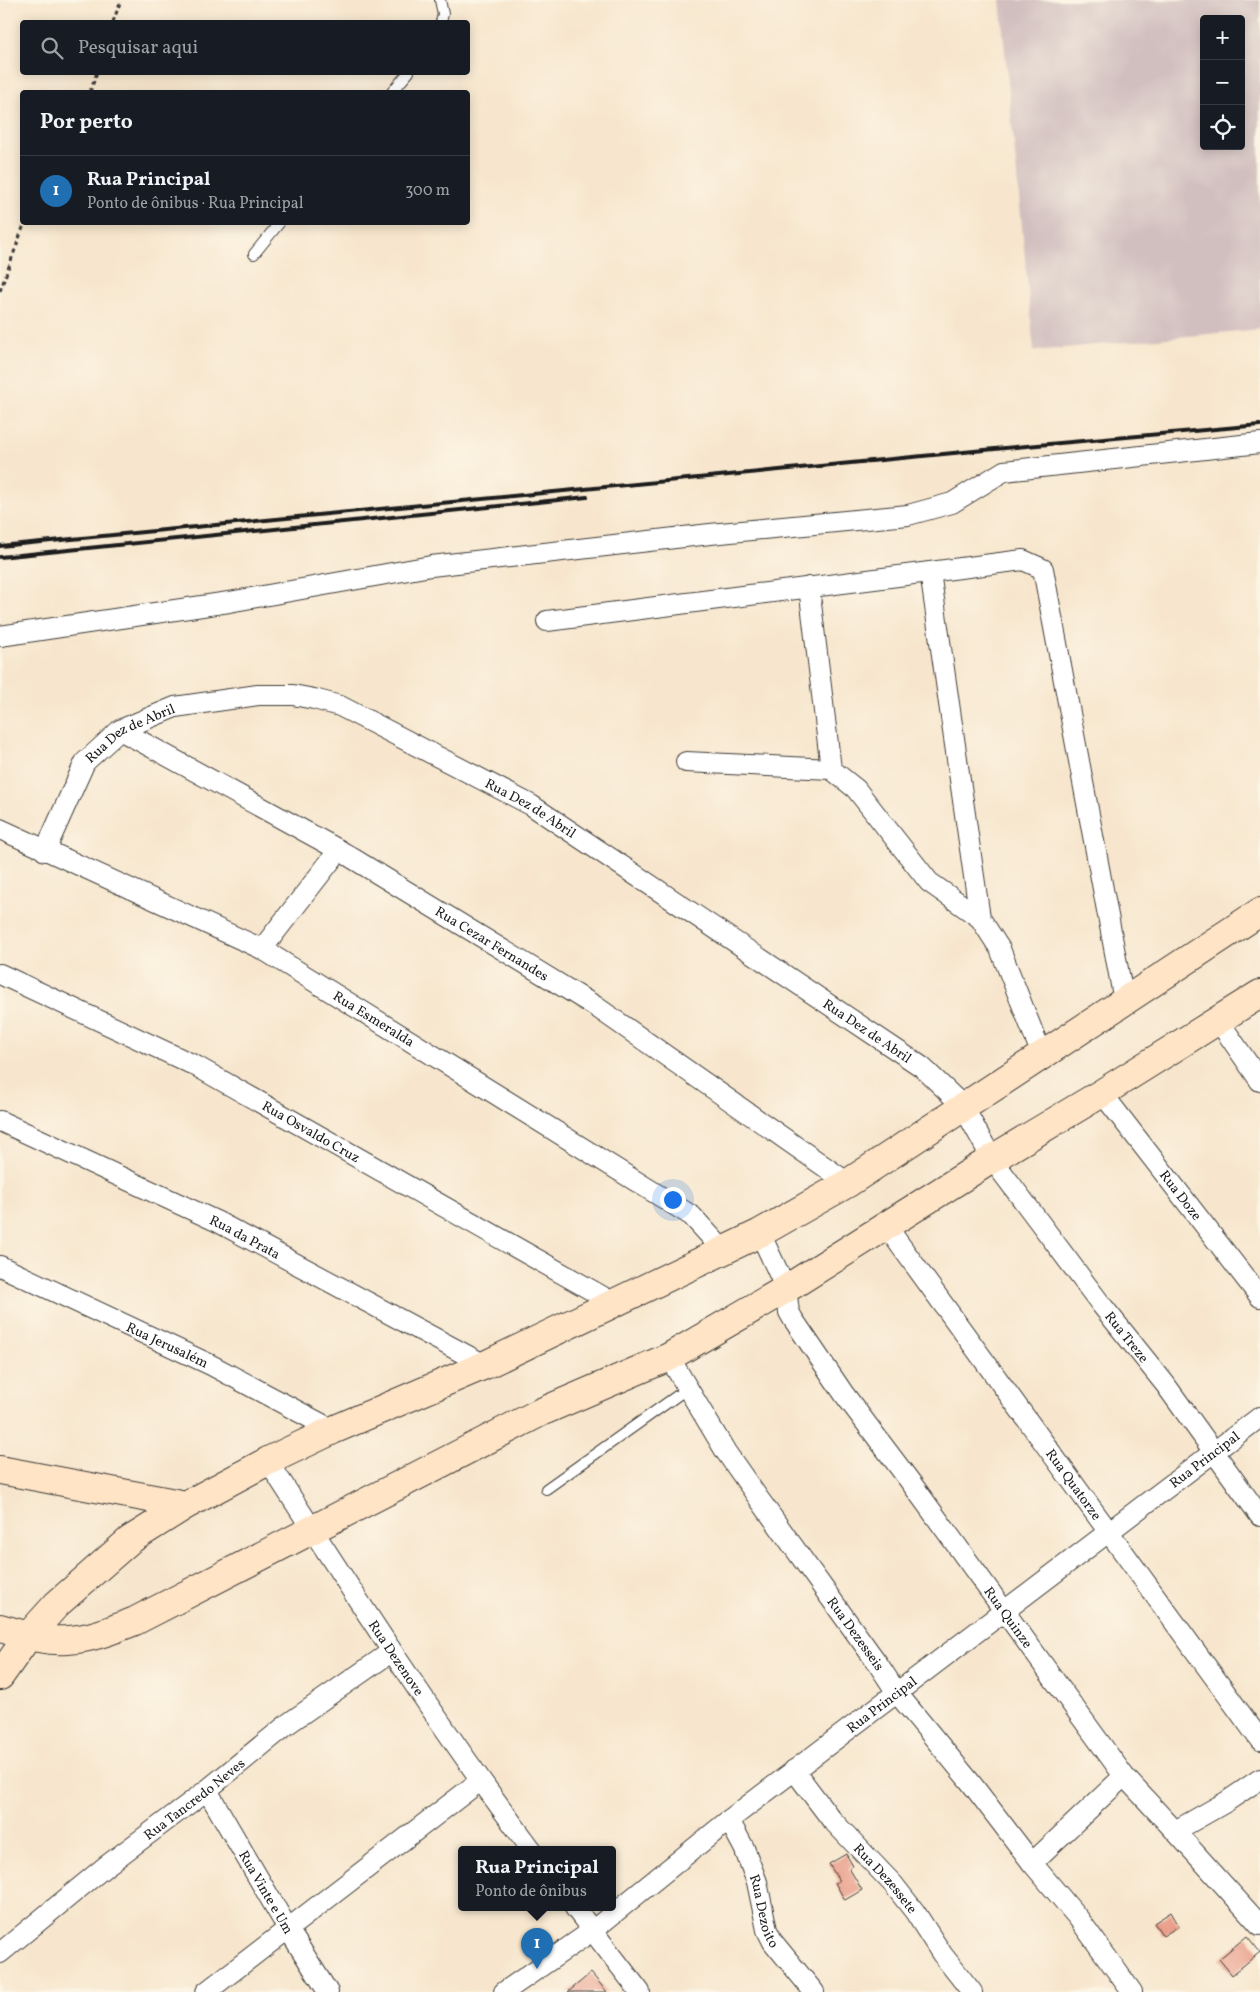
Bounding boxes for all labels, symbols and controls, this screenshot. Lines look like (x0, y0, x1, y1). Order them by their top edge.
map controls (1200, 15, 1245, 150)
button: + (1200, 15, 1245, 60)
search box (20, 20, 470, 75)
icon: search (38, 34, 66, 62)
text: Pesquisar aqui (78, 35, 198, 61)
button: − (1200, 60, 1245, 105)
button: locate (1200, 105, 1245, 150)
text: Por perto (40, 108, 133, 137)
text: Rua Principal (87, 167, 211, 193)
text: 1 (53, 180, 59, 202)
text: 300 m (405, 180, 450, 202)
text: Ponto de ônibus · Rua Principal (87, 193, 303, 215)
street label: Rua Dez de Abril (82, 700, 178, 768)
street label: Rua Dez de Abril (481, 775, 579, 843)
street label: Rua Cezar Fernandes (431, 903, 552, 986)
street label: Rua Esmeralda (329, 987, 418, 1052)
street label: Rua Dez de Abril (819, 995, 915, 1068)
street label: Rua Osvaldo Cruz (258, 1097, 363, 1168)
street label: Rua Doze (1154, 1167, 1205, 1225)
your location (660, 1187, 686, 1213)
street label: Rua da Prata (206, 1211, 283, 1265)
street label: Rua Treze (1100, 1308, 1153, 1368)
street label: Rua Jerusalém (123, 1319, 211, 1373)
street label: Rua Principal (1166, 1428, 1244, 1493)
street label: Rua Quatorze (1040, 1446, 1105, 1525)
street label: Rua Quinze (979, 1583, 1036, 1653)
street label: Rua Dezesseis (822, 1594, 888, 1675)
street label: Rua Dezenove (363, 1617, 428, 1701)
street label: Rua Principal (844, 1673, 922, 1738)
street label: Rua Tancredo Neves (141, 1755, 250, 1845)
street label: Rua Dezessete (848, 1840, 921, 1918)
popup (458, 1846, 616, 1911)
street label: Rua Vinte e Um (233, 1847, 297, 1938)
text: Rua Principal (475, 1855, 599, 1881)
street label: Rua Dezoito (744, 1872, 782, 1953)
text: Ponto de ônibus (475, 1881, 587, 1903)
pin: 1 (521, 1928, 553, 1969)

